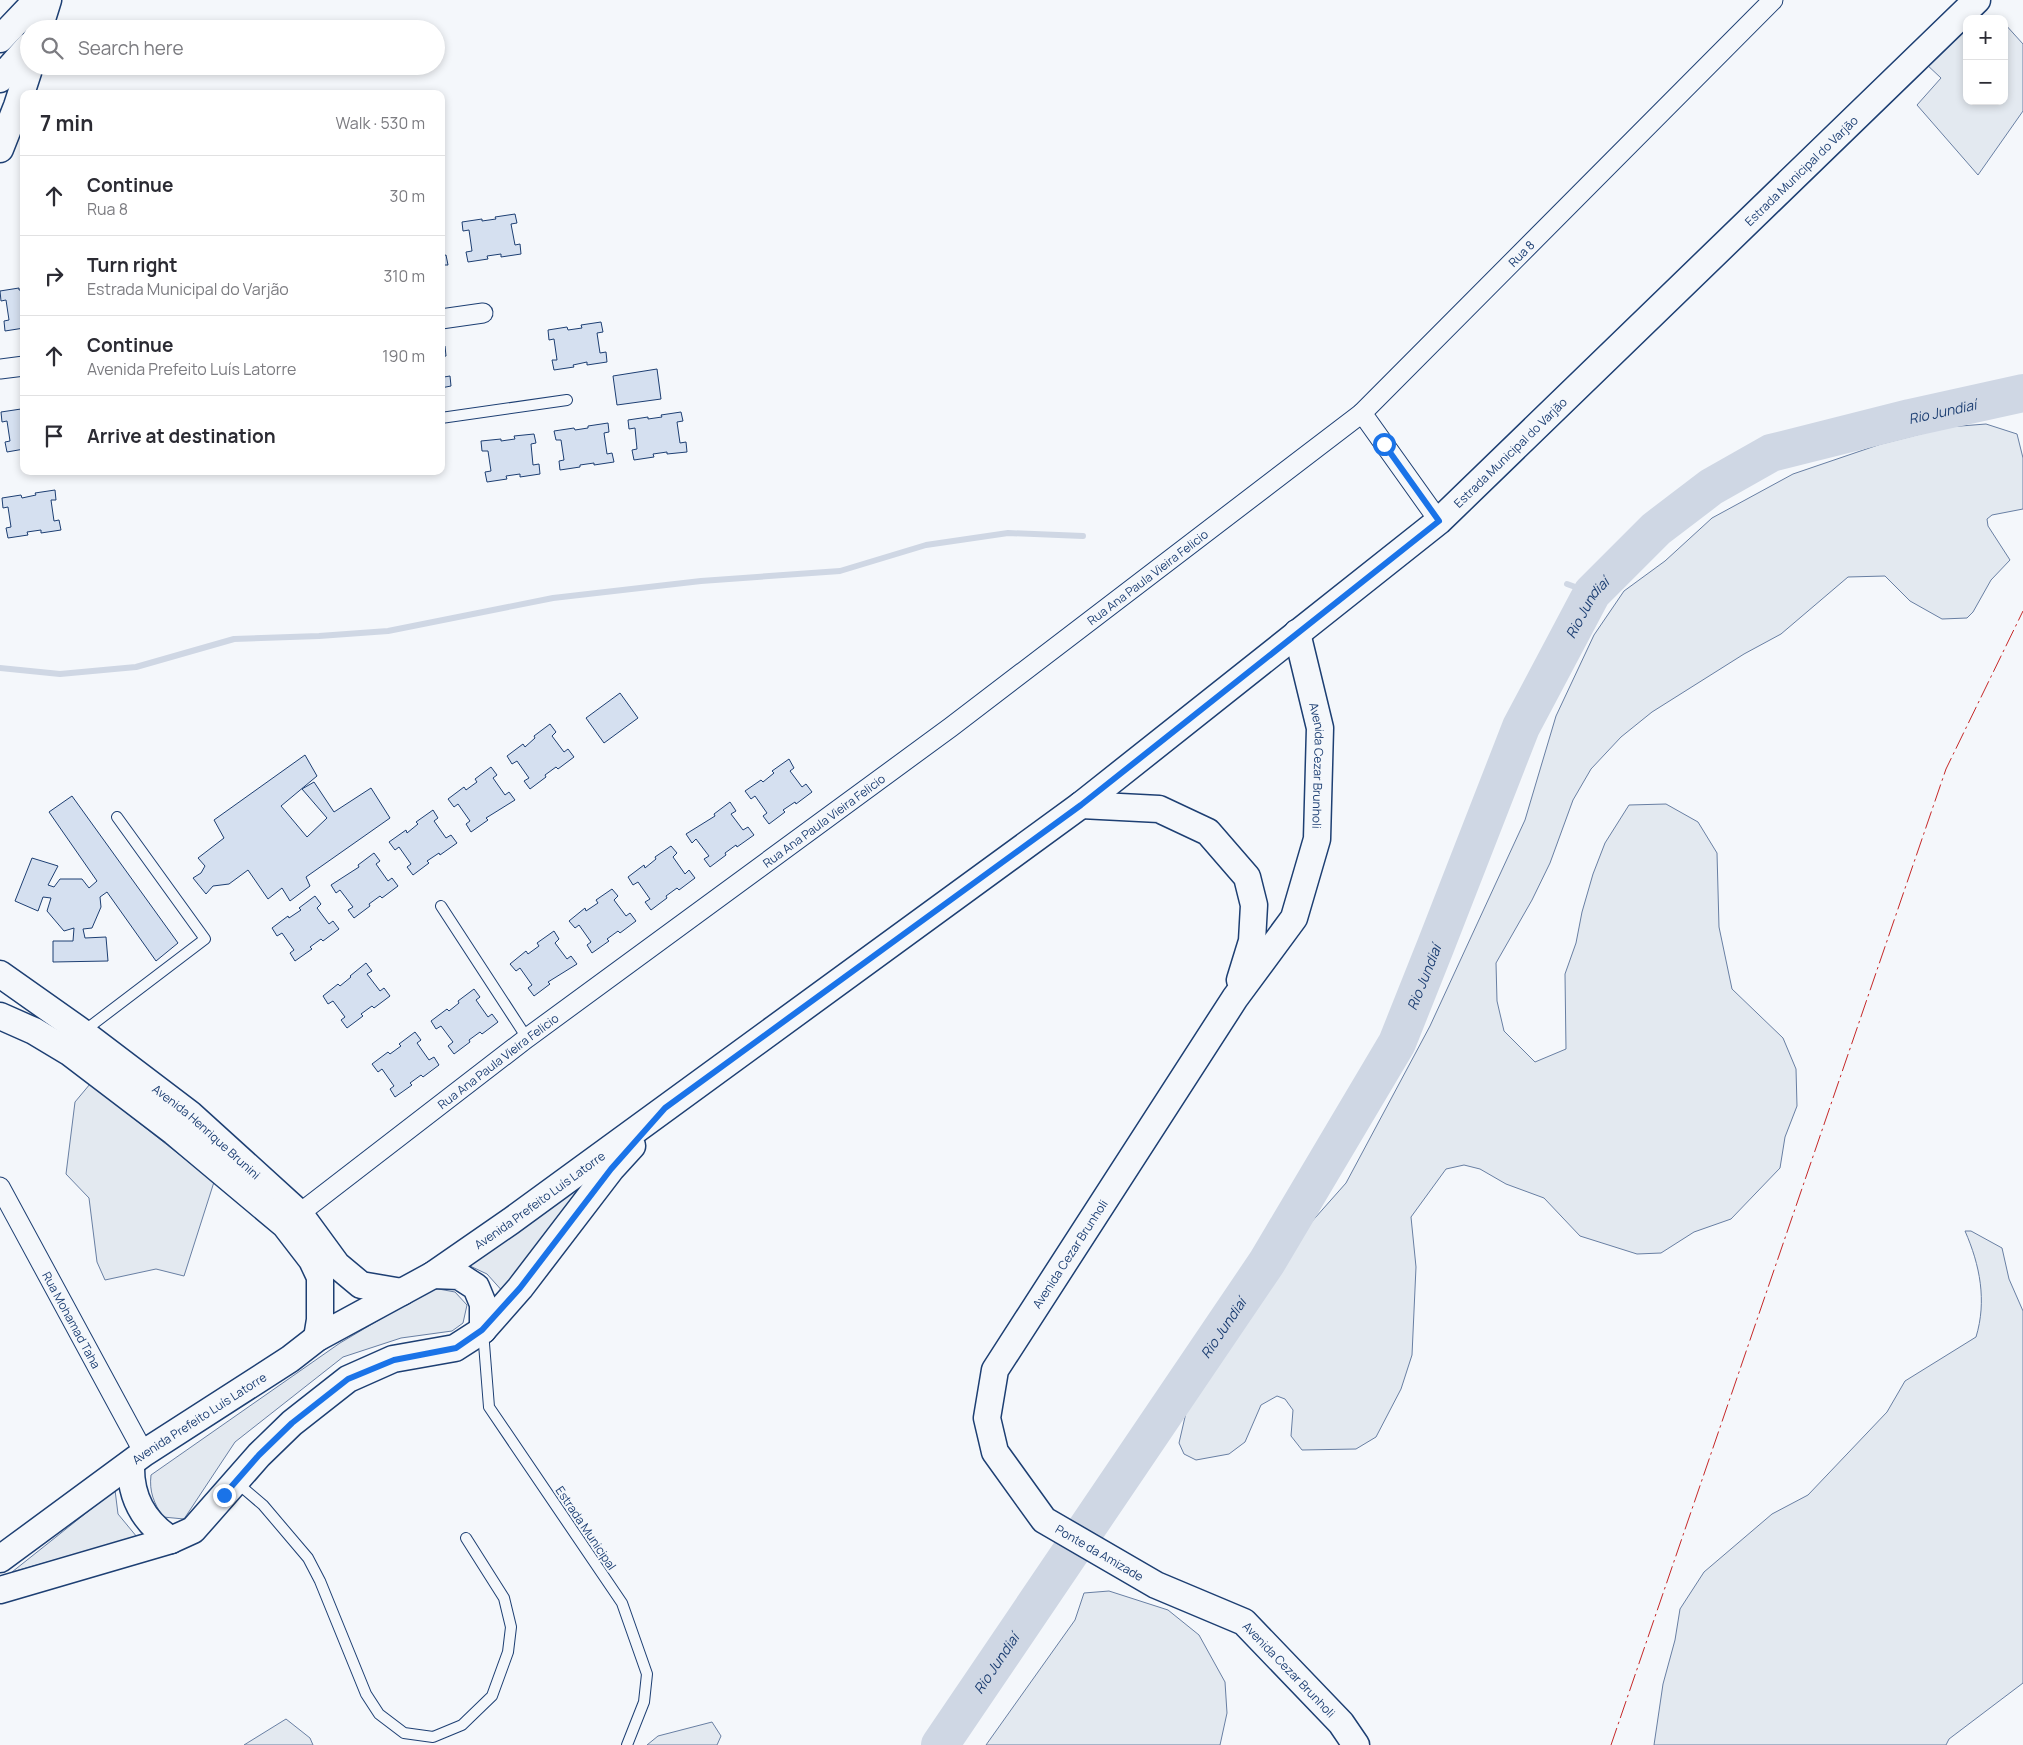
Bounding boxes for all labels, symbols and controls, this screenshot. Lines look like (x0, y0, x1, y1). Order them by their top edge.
map controls (1963, 15, 2008, 105)
button: + (1963, 15, 2008, 60)
search box (20, 20, 445, 75)
icon: search (38, 34, 66, 62)
text: Search here (78, 35, 184, 61)
button: − (1963, 60, 2008, 105)
text: 7 min (40, 109, 93, 137)
text: Walk · 530 m (336, 112, 425, 134)
street label: Estrada Municipal do Varjão (1741, 112, 1861, 229)
text: Continue (87, 172, 173, 198)
icon: ahead (40, 182, 68, 210)
text: 30 m (390, 185, 425, 207)
text: Rua 8 (87, 198, 128, 220)
street label: Rua 8 (1504, 236, 1538, 270)
text: Turn right (87, 252, 177, 278)
icon: right (40, 262, 68, 290)
text: 310 m (383, 265, 425, 287)
text: Estrada Municipal do Varjão (87, 278, 289, 300)
text: Continue (87, 332, 173, 358)
icon: ahead (40, 342, 68, 370)
text: 190 m (382, 345, 425, 367)
text: Avenida Prefeito Luís Latorre (87, 358, 296, 380)
street label: Estrada Municipal do Varjão (1450, 393, 1570, 511)
water label: Rio Jundiaí (1906, 394, 1981, 428)
icon: arrive (40, 422, 68, 450)
text: Arrive at destination (87, 423, 276, 449)
route start (1373, 433, 1396, 456)
street label: Rua Ana Paula Vieira Felicio (1083, 525, 1211, 629)
water label: Rio Jundiaí (1560, 571, 1614, 641)
street label: Avenida Cezar Brunholi (1306, 701, 1328, 829)
street label: Rua Ana Paula Vieira Felicio (759, 770, 888, 871)
water label: Rio Jundiaí (1402, 939, 1446, 1013)
street label: Rua Ana Paula Vieira Felicio (434, 1009, 562, 1113)
street label: Avenida Henrique Brunini (149, 1080, 264, 1183)
street label: Avenida Prefeito Luís Latorre (471, 1147, 608, 1253)
street label: Avenida Cezar Brunholi (1028, 1196, 1112, 1312)
street label: Rua Mohamad Taha (39, 1268, 105, 1371)
water label: Rio Jundiaí (1195, 1292, 1251, 1362)
street label: Avenida Prefeito Luís Latorre (128, 1368, 270, 1468)
street label: Estrada Municipal (552, 1483, 620, 1573)
route end (213, 1484, 236, 1507)
street label: Ponte da Amizade (1053, 1520, 1147, 1585)
street label: Avenida Cezar Brunholi (1239, 1618, 1339, 1721)
water label: Rio Jundiaí (968, 1627, 1024, 1697)

